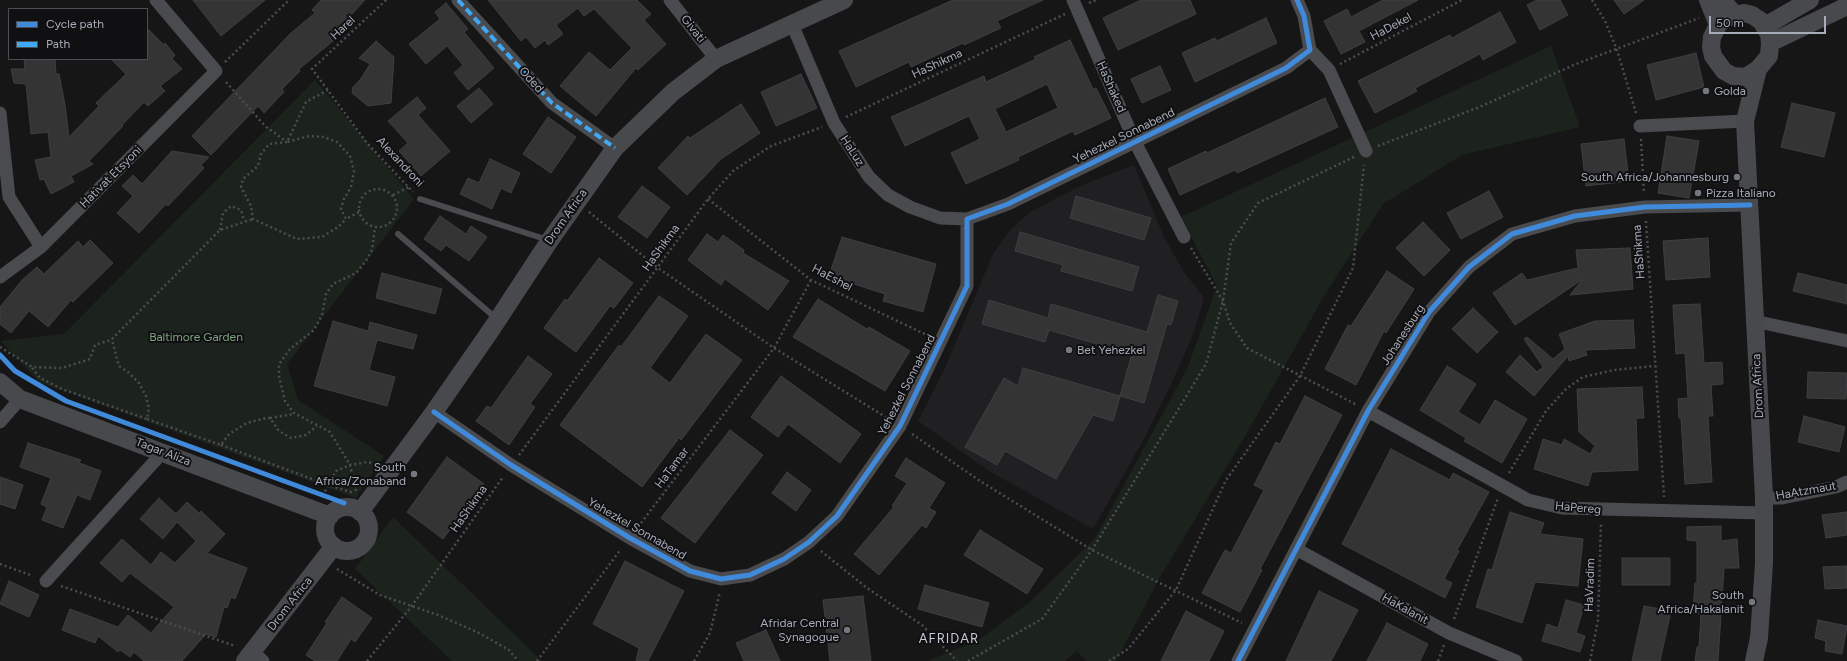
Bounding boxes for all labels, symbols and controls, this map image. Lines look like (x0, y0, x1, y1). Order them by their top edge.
legend (8, 8, 148, 60)
scale bar (1711, 8, 1828, 34)
street label: HaDekel (1368, 10, 1414, 44)
street label: Givati (678, 12, 708, 46)
street label: Harel (328, 13, 358, 43)
text: 50 m (1716, 16, 1744, 30)
text: Cycle path (46, 17, 104, 31)
text: Path (46, 37, 70, 51)
street label: HaShikma (909, 46, 965, 82)
street label: HaShaked (1093, 59, 1129, 115)
street label: Oded (516, 64, 546, 96)
place label: Golda (1714, 84, 1746, 98)
marker: Golda (1701, 86, 1711, 96)
street label: Yehezkel Sonnabend (1071, 105, 1177, 167)
street label: HaLuz (837, 133, 867, 169)
street label: Alexandroni (373, 134, 427, 190)
street label: Hativat Etsyoni (77, 143, 145, 211)
place label: South Africa/Johannesburg (1581, 170, 1729, 184)
marker: South Africa/Johannesburg (1732, 172, 1742, 182)
street label: Drom Africa (542, 186, 590, 248)
place label: Pizza Italiano (1706, 186, 1776, 200)
marker: Pizza Italiano (1693, 188, 1703, 198)
street label: HaShikma (639, 222, 683, 274)
street label: HaShikma (1630, 224, 1648, 280)
street label: HaEshel (809, 261, 855, 295)
street label: Johanesburg (1378, 302, 1428, 368)
park label: Baltimore Garden (149, 330, 243, 344)
street label: Yehezkel Sonnabend (875, 332, 939, 438)
place label: Bet Yehezkel (1077, 343, 1145, 357)
marker: Bet Yehezkel (1064, 345, 1074, 355)
street label: Drom Africa (1749, 353, 1767, 419)
street label: Tagar Aliza (133, 435, 193, 469)
street label: HaTamar (652, 445, 692, 491)
place label: South Africa/Zonaband (315, 460, 406, 488)
marker: South Africa/Zonaband (409, 469, 419, 479)
street label: HaAtzmaut (1775, 479, 1837, 503)
street label: HaShikma (448, 483, 490, 535)
street label: Yehezkel Sonnabend (585, 495, 689, 563)
street label: HaPereg (1554, 499, 1602, 517)
street label: HaVradim (1582, 558, 1598, 612)
street label: Drom Africa (264, 574, 316, 634)
place label: South Africa/Hakalanit (1658, 588, 1744, 616)
street label: HaKalanit (1379, 590, 1431, 628)
marker: South Africa/Hakalanit (1747, 597, 1757, 607)
place label: Afridar Central Synagogue (760, 616, 839, 644)
marker: Afridar Central Synagogue (842, 625, 852, 635)
district label: AFRIDAR (919, 631, 979, 647)

